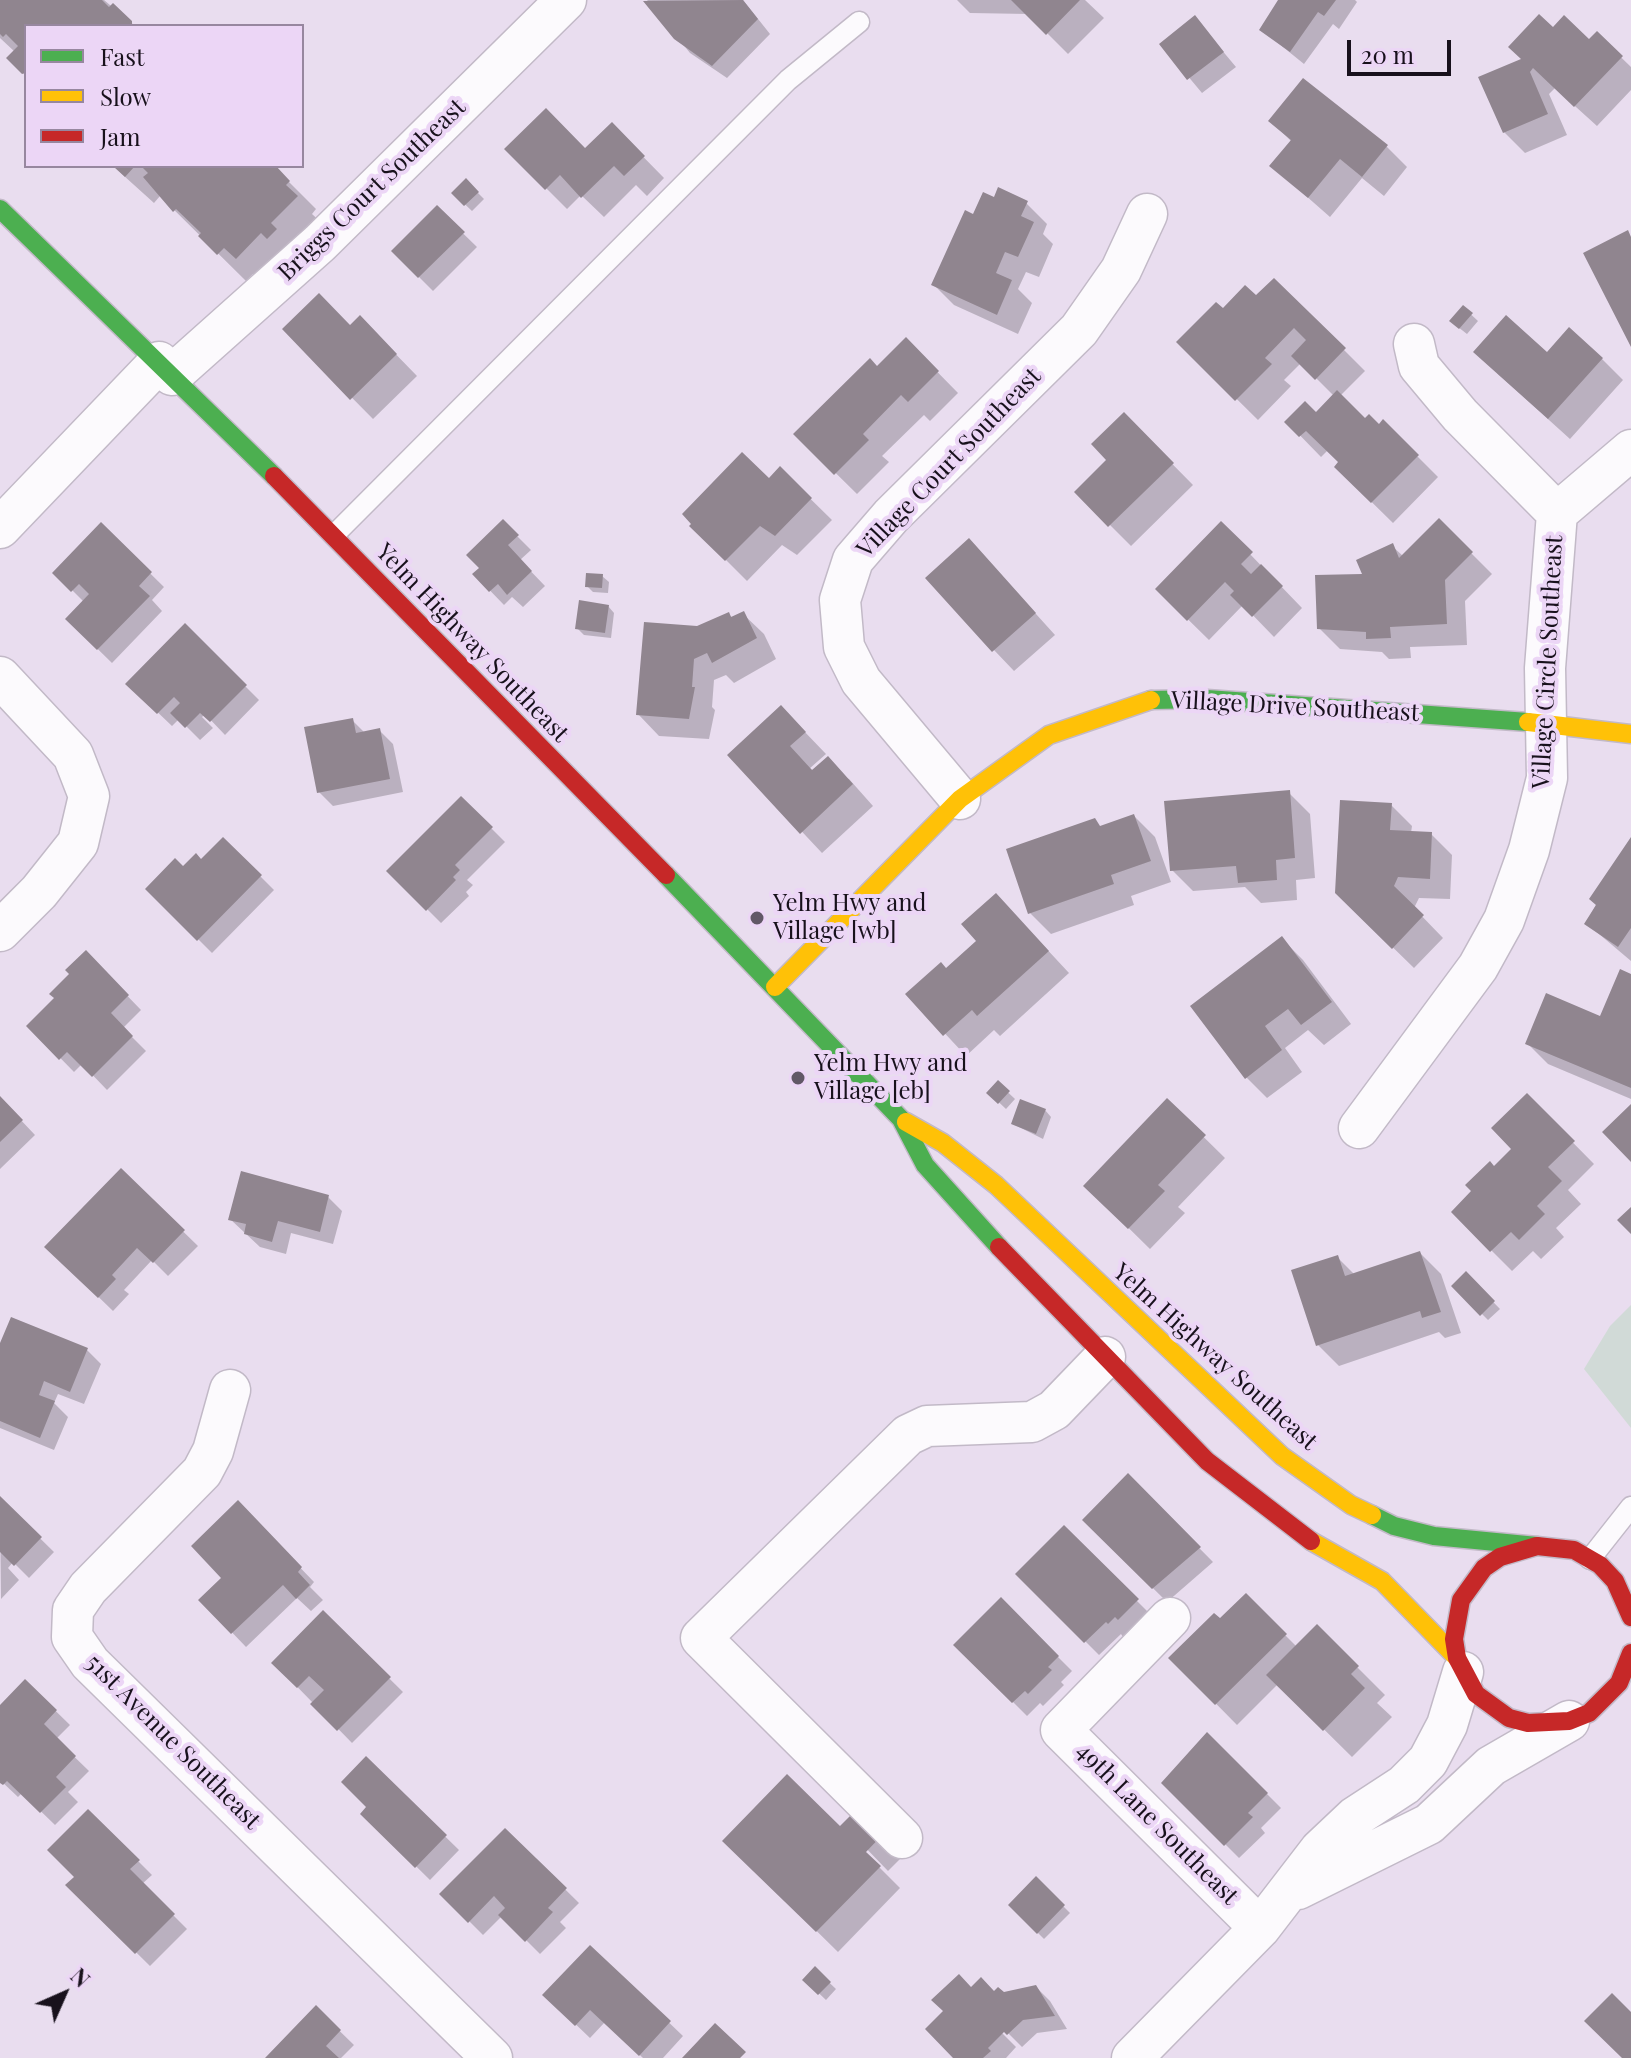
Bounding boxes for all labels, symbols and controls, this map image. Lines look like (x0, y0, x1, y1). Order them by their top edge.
legend (24, 24, 304, 168)
scale bar (1351, 24, 1455, 74)
text: 20 m (1361, 38, 1414, 70)
text: Fast (100, 40, 145, 72)
text: Slow (100, 80, 151, 112)
street label: Briggs Court Southeast (272, 93, 472, 287)
text: Jam (100, 120, 141, 152)
street label: Village Court Southeast (851, 362, 1047, 564)
street label: Village Circle Southeast (1527, 534, 1569, 790)
street label: Yelm Highway Southeast (370, 538, 574, 748)
street label: Village Drive Southeast (1170, 686, 1420, 728)
place label: Yelm Hwy and Village [wb] (773, 890, 926, 946)
marker: Yelm Hwy and Village [wb] (748, 909, 766, 927)
place label: Yelm Hwy and Village [eb] (814, 1050, 967, 1106)
marker: Yelm Hwy and Village [eb] (789, 1069, 807, 1087)
street label: Yelm Highway Southeast (1107, 1258, 1323, 1456)
street label: 51st Avenue Southeast (80, 1649, 266, 1835)
street label: 49th Lane Southeast (1070, 1737, 1244, 1911)
north arrow (24, 1954, 104, 2034)
text: N (65, 1961, 97, 1993)

